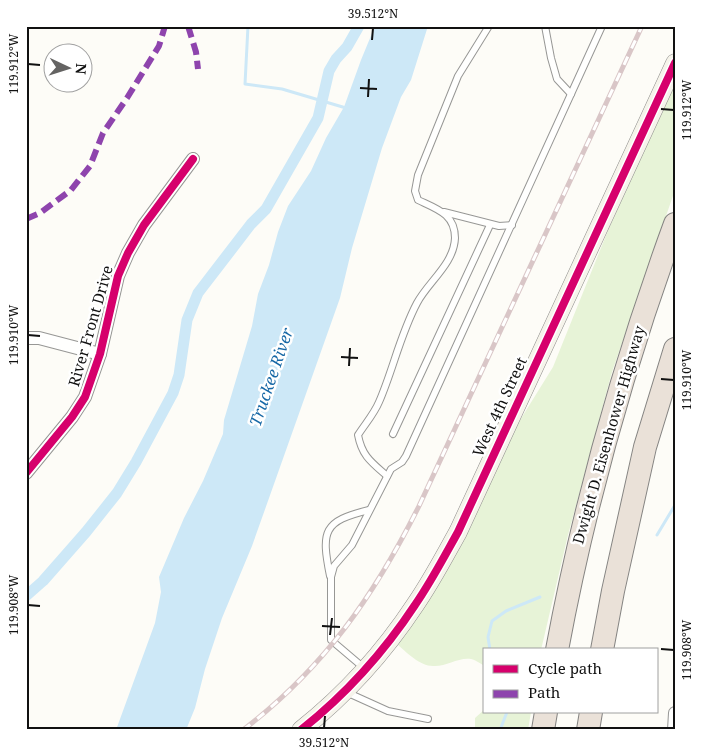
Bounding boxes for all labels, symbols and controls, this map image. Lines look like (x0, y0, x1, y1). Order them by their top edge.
text: 39.512°N (348, 5, 398, 22)
text: 119.912°W (5, 33, 22, 94)
north arrow (42, 42, 92, 92)
text: N (72, 63, 91, 75)
text: 119.912°W (678, 79, 695, 140)
street label: River Front Drive (63, 263, 117, 389)
text: 119.910°W (5, 304, 22, 365)
street label: Dwight D. Eisenhower Highway (567, 323, 649, 546)
water label: Truckee River (244, 324, 298, 429)
text: 119.910°W (678, 349, 695, 410)
street label: West 4th Street (467, 354, 531, 460)
text: 119.908°W (5, 574, 22, 635)
text: 119.908°W (678, 619, 695, 680)
legend (483, 648, 658, 714)
text: Cycle path (528, 658, 603, 678)
text: Path (528, 682, 561, 702)
text: 39.512°N (299, 734, 349, 751)

